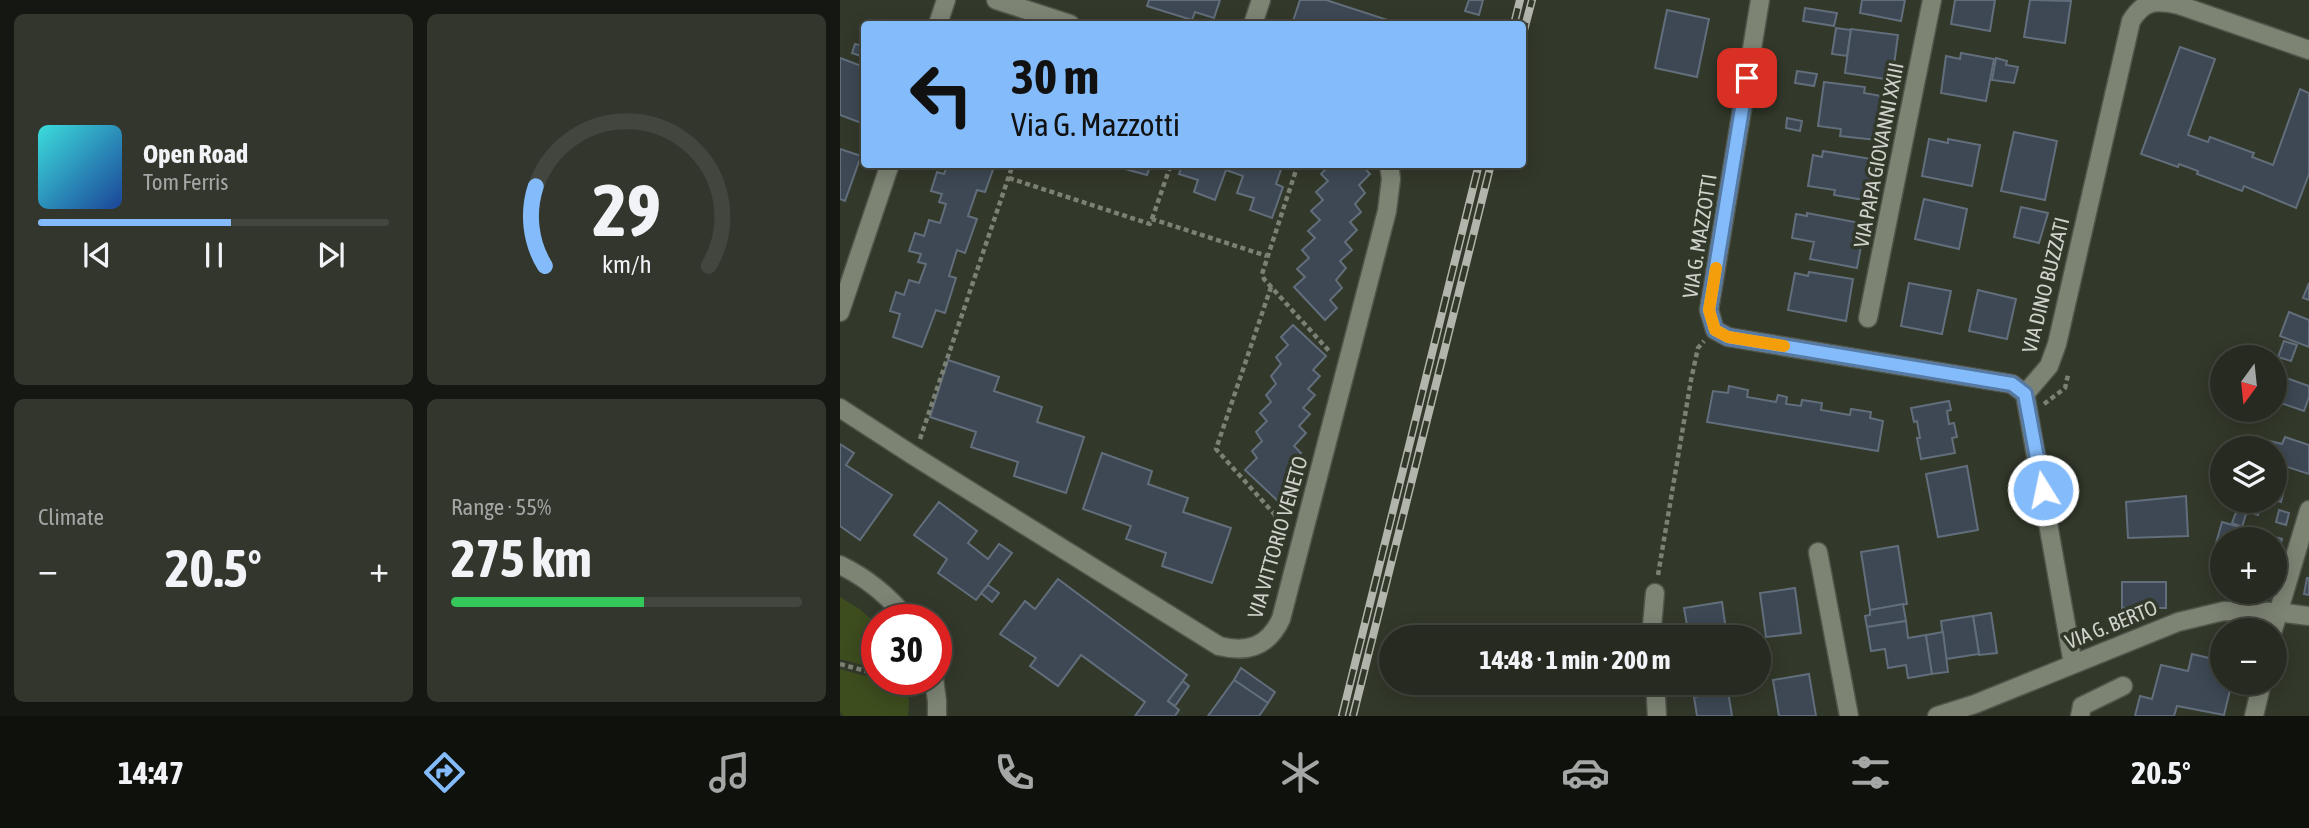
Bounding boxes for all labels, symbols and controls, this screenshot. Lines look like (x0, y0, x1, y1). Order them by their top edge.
text: 30 m (1011, 48, 1099, 104)
pin (1717, 48, 1777, 108)
icon: left (896, 49, 987, 140)
icon: arrive (1728, 59, 1766, 97)
street label: VIA PAPA GIOVANNI XXIII (1848, 61, 1908, 249)
text: Via G. Mazzotti (1011, 106, 1180, 143)
text: Open Road (143, 139, 248, 169)
text: 29 (592, 168, 661, 251)
text: Tom Ferris (143, 169, 228, 195)
street label: VIA G. MAZZOTTI (1677, 172, 1721, 300)
street label: VIA DINO BUZZATI (2017, 215, 2073, 355)
icon: previous (78, 236, 116, 274)
icon: pause (195, 236, 233, 274)
icon: next (312, 236, 350, 274)
text: km/h (602, 250, 651, 278)
north arrow (2210, 345, 2287, 422)
map controls (2210, 345, 2287, 695)
button: layers (2210, 436, 2287, 513)
street label: VIA VITTORIO VENETO (1242, 453, 1312, 621)
position arrow (2006, 453, 2080, 527)
text: Range · 55% (451, 494, 551, 520)
text: Climate (38, 504, 104, 530)
button: + (2210, 527, 2287, 604)
text: 275 km (451, 528, 592, 588)
text: 20.5° (165, 538, 262, 598)
text: − (38, 547, 58, 590)
text: + (369, 547, 389, 590)
street label: VIA G. BERTO (2062, 595, 2160, 653)
speed limit sign: 30 (861, 604, 952, 695)
button: − (2210, 618, 2287, 695)
text: 14:48 · 1 min · 200 m (1480, 645, 1670, 675)
icon: directions (420, 748, 469, 797)
icon: music (705, 748, 754, 797)
icon: phone (990, 748, 1039, 797)
icon: climate (1276, 748, 1325, 797)
icon: car (1561, 748, 1610, 797)
icon: filters (1846, 748, 1895, 797)
text: 14:47 (118, 754, 184, 791)
text: 20.5° (2131, 754, 2191, 791)

